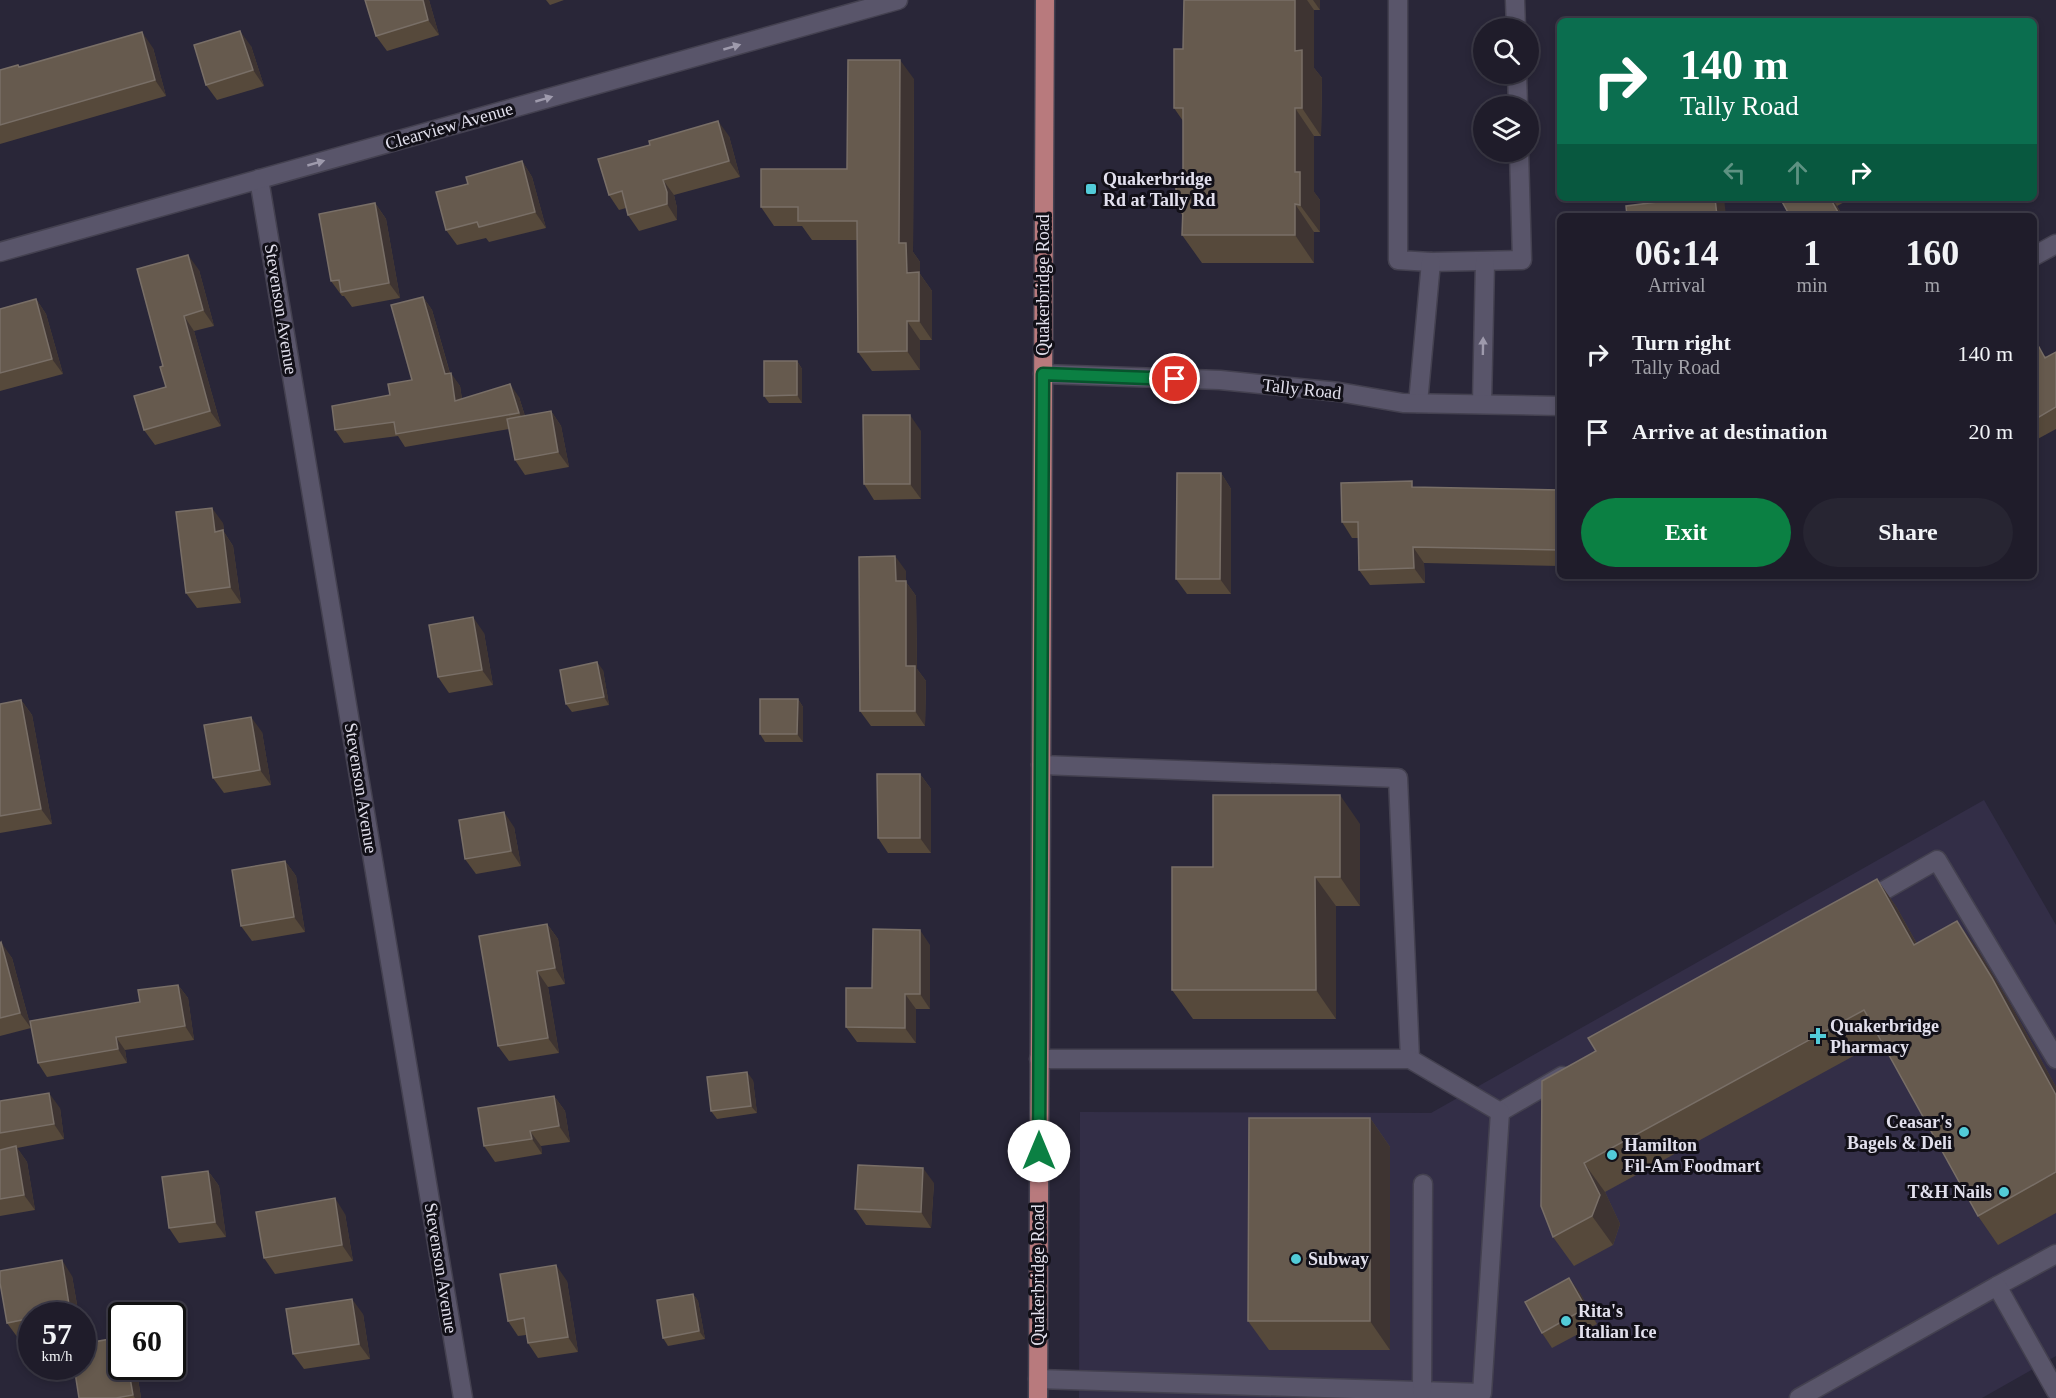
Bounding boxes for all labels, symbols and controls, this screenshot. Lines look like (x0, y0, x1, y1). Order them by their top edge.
map controls (1473, 18, 1539, 162)
button: search (1473, 18, 1539, 84)
one-way arrow (723, 41, 741, 51)
icon: right (1581, 42, 1659, 120)
text: 140 m (1680, 42, 1789, 88)
text: Tally Road (1680, 91, 1799, 121)
one-way arrow (535, 94, 553, 103)
button: layers (1473, 96, 1539, 162)
street label: Clearview Avenue (383, 98, 515, 154)
icon: left (1718, 156, 1751, 189)
icon: ahead (1781, 156, 1814, 189)
icon: right (1844, 156, 1877, 189)
one-way arrow (307, 158, 325, 167)
place label: Quakerbridge Rd at Tally Rd (1103, 169, 1216, 210)
marker: Quakerbridge Rd at Tally Rd (1084, 182, 1098, 196)
street label: Quakerbridge Road (1033, 214, 1053, 356)
text: 06:14 (1635, 233, 1719, 273)
text: 1 (1803, 233, 1821, 273)
text: 160 (1905, 233, 1959, 273)
street label: Stevenson Avenue (261, 242, 301, 376)
text: Arrival (1648, 274, 1706, 296)
text: min (1796, 274, 1828, 296)
text: m (1925, 274, 1940, 296)
text: Turn right (1632, 330, 1731, 355)
one-way arrow (1478, 336, 1488, 355)
icon: right (1581, 338, 1614, 371)
text: 140 m (1957, 341, 2013, 366)
pin (1149, 353, 1200, 404)
text: Tally Road (1632, 356, 1720, 378)
icon: arrive (1158, 362, 1191, 395)
street label: Tally Road (1262, 375, 1342, 403)
icon: arrive (1581, 416, 1614, 449)
text: Arrive at destination (1632, 419, 1828, 444)
text: 20 m (1968, 419, 2013, 444)
button: Exit (1581, 498, 1791, 567)
button: Share (1803, 498, 2013, 567)
street label: Stevenson Avenue (341, 721, 381, 855)
place label: Quakerbridge Pharmacy (1830, 1016, 1939, 1057)
marker: Quakerbridge Pharmacy (1811, 1029, 1825, 1043)
place label: Ceasar's Bagels & Deli (1847, 1112, 1952, 1153)
position arrow (1007, 1119, 1071, 1183)
marker: Ceasar's Bagels & Deli (1957, 1125, 1971, 1139)
place label: Hamilton Fil-Am Foodmart (1624, 1135, 1760, 1176)
marker: Hamilton Fil-Am Foodmart (1605, 1148, 1619, 1162)
place label: T&H Nails (1907, 1182, 1992, 1202)
marker: T&H Nails (1997, 1185, 2011, 1199)
street label: Stevenson Avenue (421, 1201, 461, 1335)
street label: Quakerbridge Road (1028, 1204, 1048, 1346)
place label: Subway (1308, 1249, 1369, 1269)
marker: Subway (1289, 1252, 1303, 1266)
place label: Rita's Italian Ice (1578, 1301, 1657, 1342)
speed limit sign: 60 (108, 1302, 186, 1380)
marker: Rita's Italian Ice (1559, 1314, 1573, 1328)
text: 57 (42, 1317, 72, 1350)
text: km/h (42, 1348, 72, 1364)

